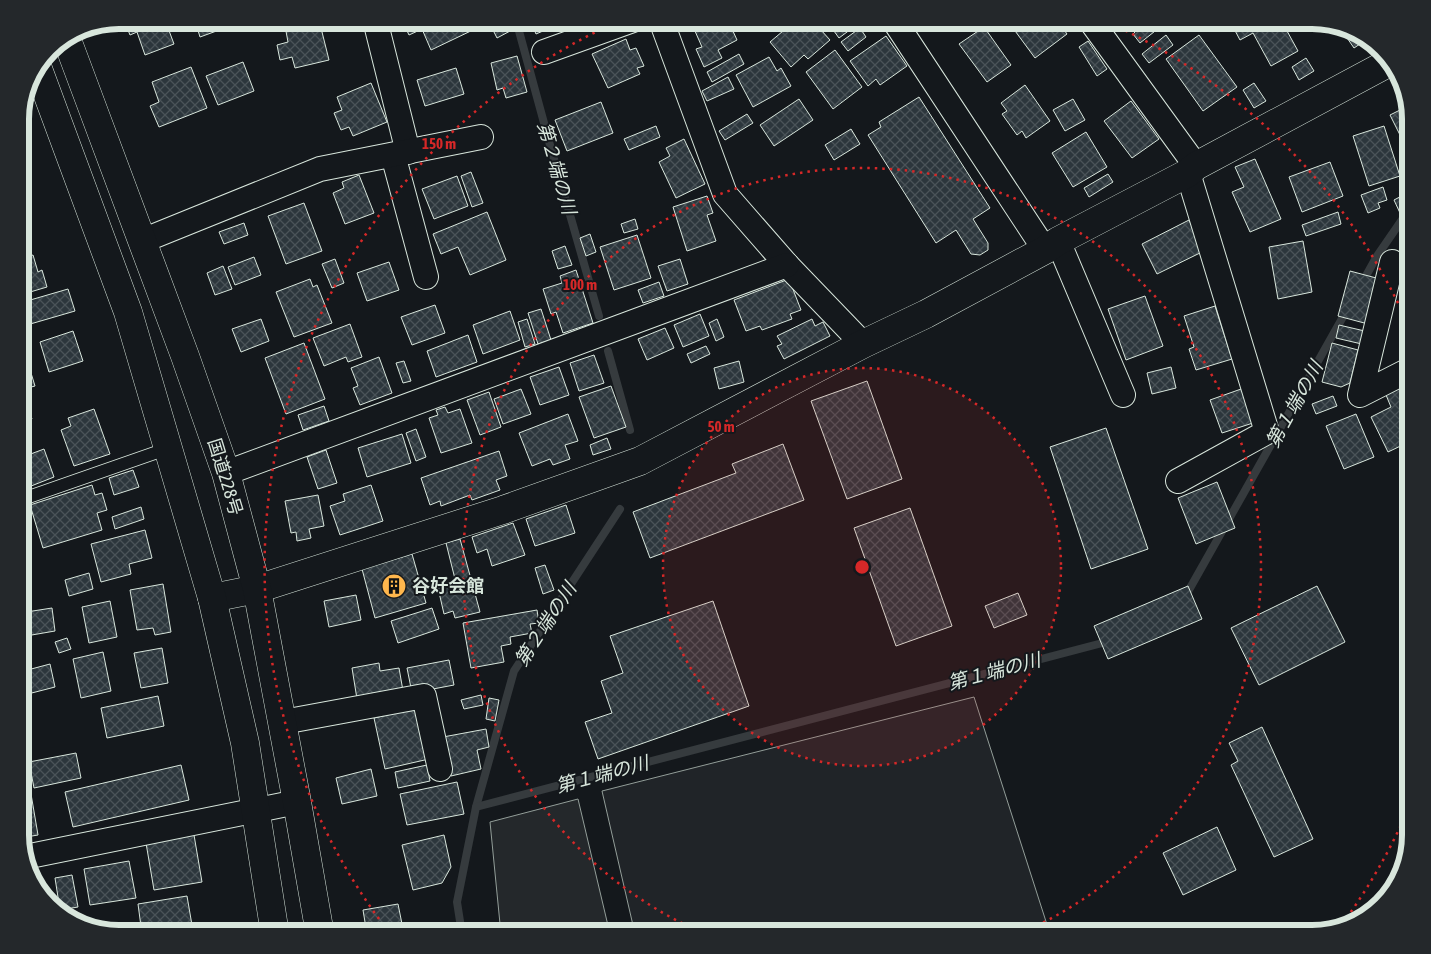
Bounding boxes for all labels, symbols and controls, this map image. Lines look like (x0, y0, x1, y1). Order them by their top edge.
water label: 第２端の川 (533, 119, 581, 219)
text: 150 m (422, 135, 456, 152)
text: 100 m (563, 276, 597, 293)
water label: 第１端の川 (1261, 355, 1328, 451)
text: 50 m (708, 418, 735, 435)
street label: 国道228号 (204, 436, 247, 518)
centre of rings (853, 558, 871, 576)
building icon: 谷好会館 (381, 573, 407, 599)
place label: 谷好会館 (412, 575, 484, 596)
water label: 第２端の川 (510, 577, 581, 670)
water label: 第１端の川 (945, 648, 1045, 694)
water label: 第１端の川 (553, 751, 653, 797)

